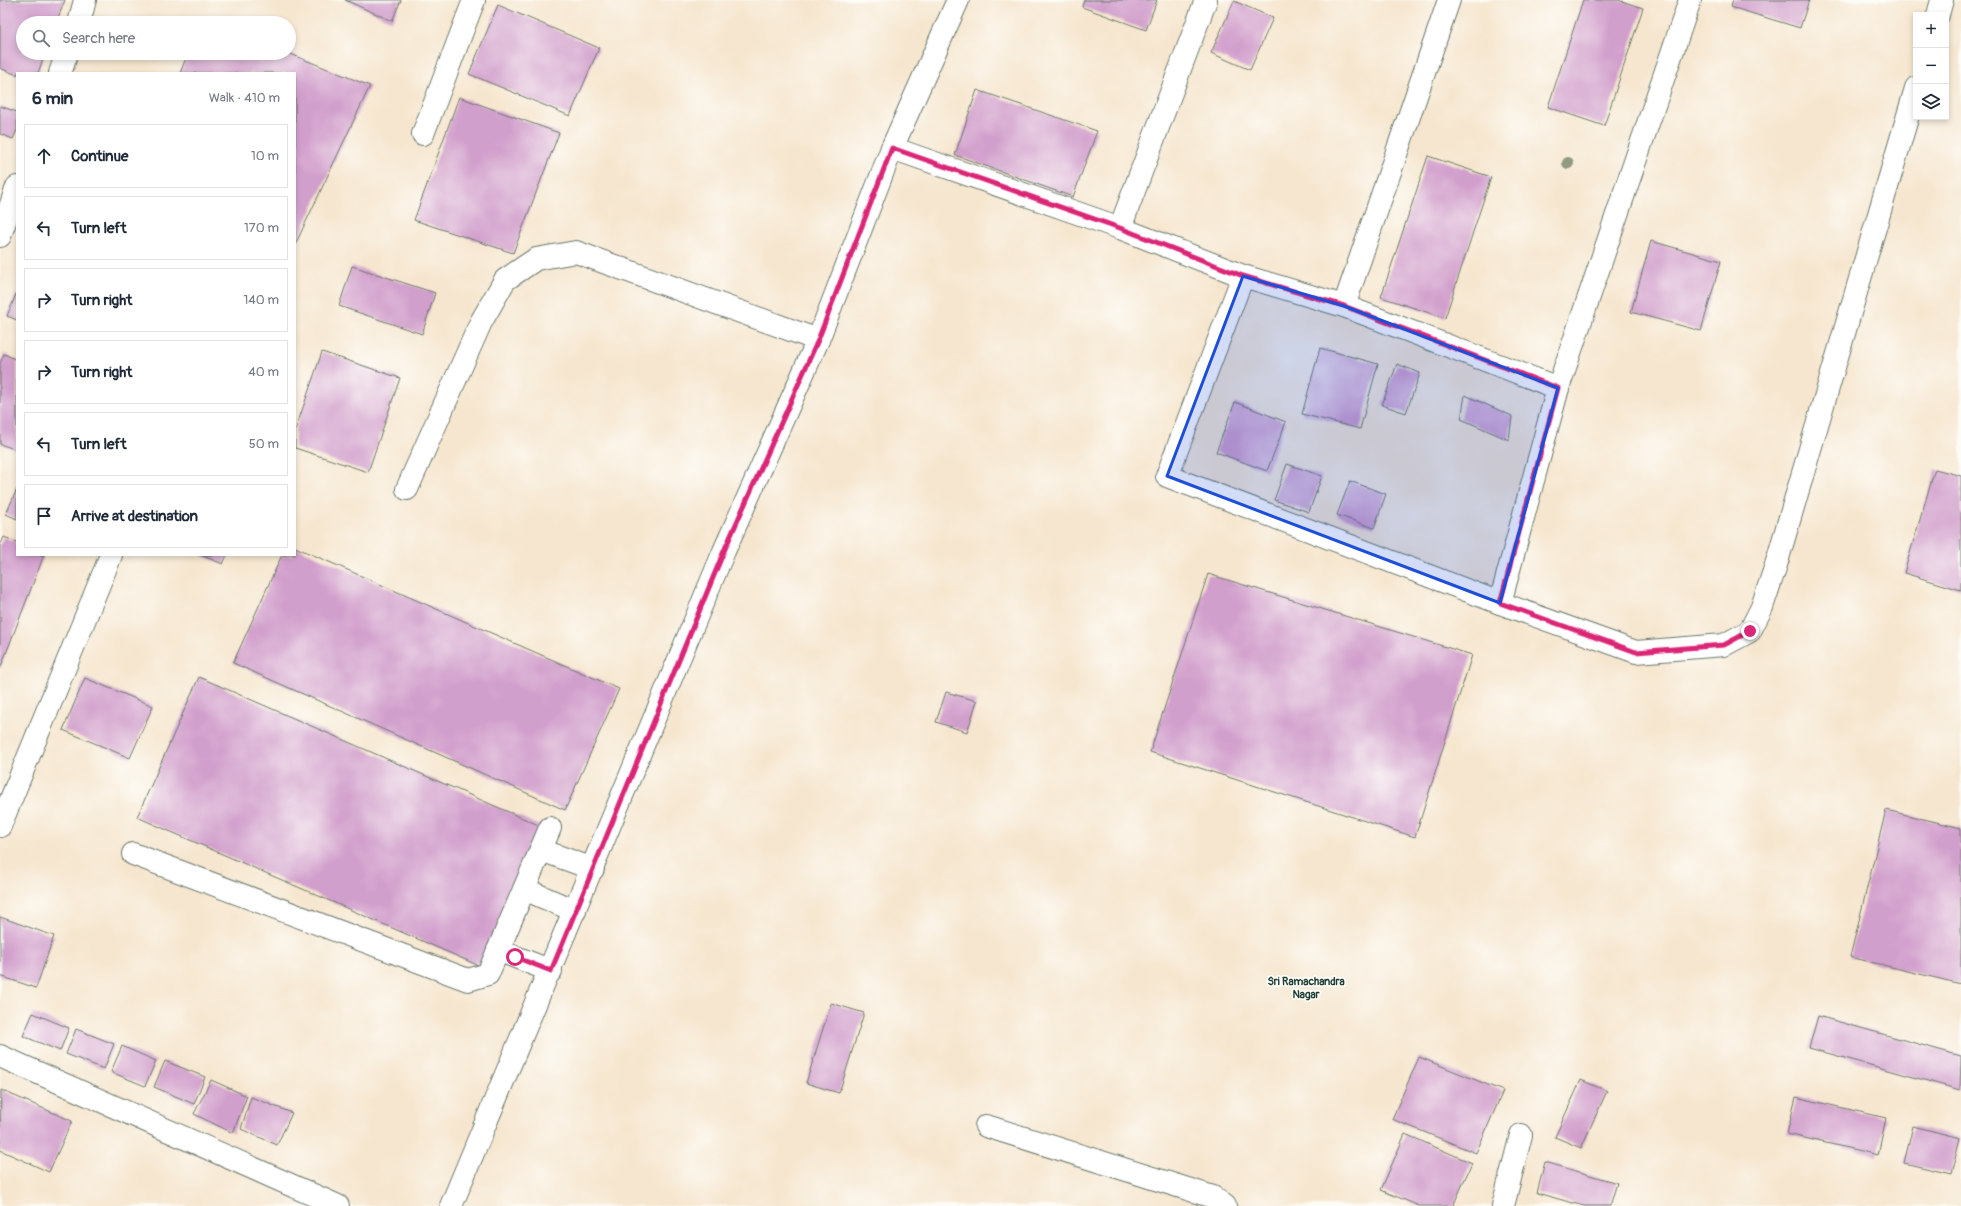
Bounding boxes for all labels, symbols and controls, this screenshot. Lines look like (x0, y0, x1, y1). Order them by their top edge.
map controls (1913, 12, 1949, 120)
button: + (1913, 12, 1949, 48)
search box (16, 16, 296, 60)
icon: search (30, 27, 52, 49)
text: Search here (62, 29, 135, 48)
button: − (1913, 48, 1949, 84)
button: layers (1913, 84, 1949, 120)
text: 6 min (32, 88, 73, 109)
text: Walk · 410 m (209, 90, 280, 106)
icon: ahead (33, 145, 55, 167)
text: Continue (71, 147, 129, 166)
text: 10 m (251, 148, 279, 164)
icon: left (33, 217, 55, 239)
text: Turn left (71, 219, 127, 238)
text: 170 m (244, 220, 279, 236)
icon: right (33, 289, 55, 311)
text: Turn right (71, 291, 132, 310)
text: 140 m (243, 292, 279, 308)
icon: right (33, 361, 55, 383)
text: Turn right (71, 363, 132, 382)
text: 40 m (248, 364, 279, 380)
icon: left (33, 433, 55, 455)
text: Turn left (71, 435, 127, 454)
text: 50 m (249, 436, 279, 452)
icon: arrive (33, 505, 55, 527)
text: Arrive at destination (71, 507, 198, 526)
route end (1741, 622, 1759, 640)
route start (506, 948, 524, 966)
district label: Sri Ramachandra Nagar (1267, 975, 1345, 1001)

